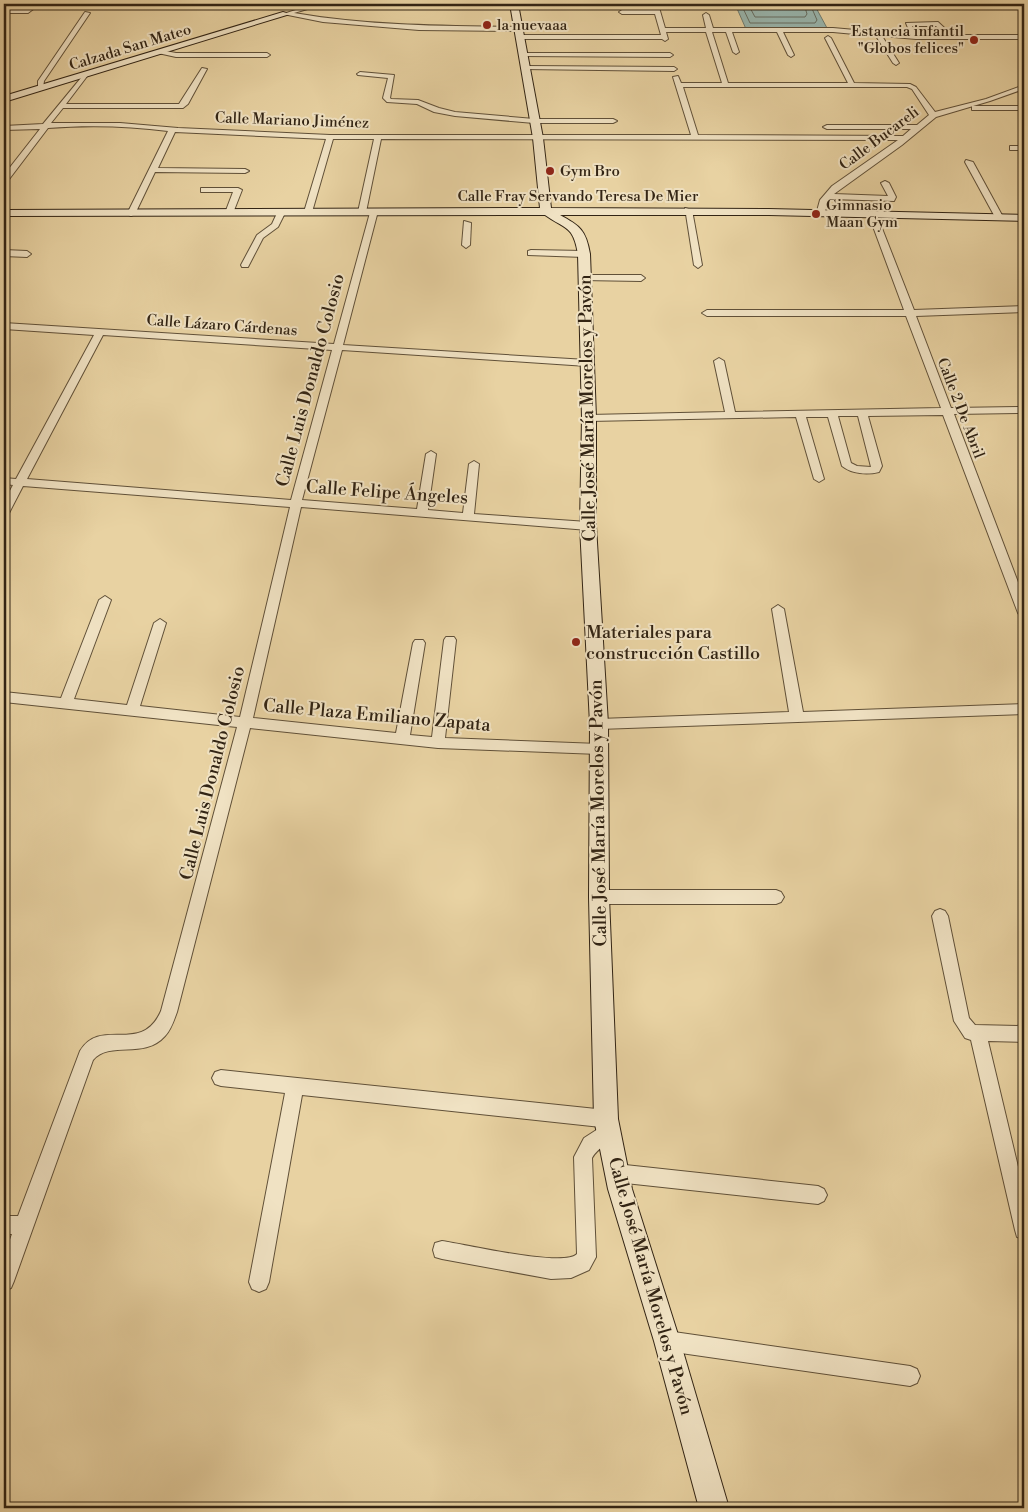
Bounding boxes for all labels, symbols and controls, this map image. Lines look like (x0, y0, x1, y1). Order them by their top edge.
place label: la nuevaaa (497, 16, 568, 35)
marker: la nuevaaa (481, 19, 493, 31)
street label: Calzada San Mateo (67, 20, 193, 75)
place label: Estancia infantil "Globos felices" (851, 22, 965, 58)
marker: Estancia infantil "Globos felices" (968, 34, 980, 46)
street label: Calle Bucareli (836, 102, 923, 175)
street label: Calle Mariano Jiménez (215, 108, 369, 133)
place label: Gym Bro (560, 162, 620, 181)
marker: Gym Bro (544, 165, 556, 177)
street label: Calle Fray Servando Teresa De Mier (457, 187, 699, 206)
place label: Gimnasio Maan Gym (826, 196, 898, 232)
marker: Gimnasio Maan Gym (810, 208, 822, 220)
street label: Calle Luis Donaldo Colosio (271, 271, 350, 489)
street label: Calle José María Morelos y Pavón (574, 274, 601, 542)
street label: Calle Lázaro Cárdenas (146, 311, 298, 340)
street label: Calle 2 De Abril (933, 355, 989, 462)
street label: Calle Felipe Ángeles (305, 475, 469, 510)
place label: Materiales para construcción Castillo (586, 621, 760, 665)
marker: Materiales para construcción Castillo (570, 636, 582, 648)
street label: Calle Luis Donaldo Colosio (175, 664, 250, 883)
street label: Calle José María Morelos y Pavón (585, 679, 612, 947)
street label: Calle Plaza Emiliano Zapata (262, 694, 493, 737)
street label: Calle José María Morelos y Pavón (603, 1154, 698, 1418)

